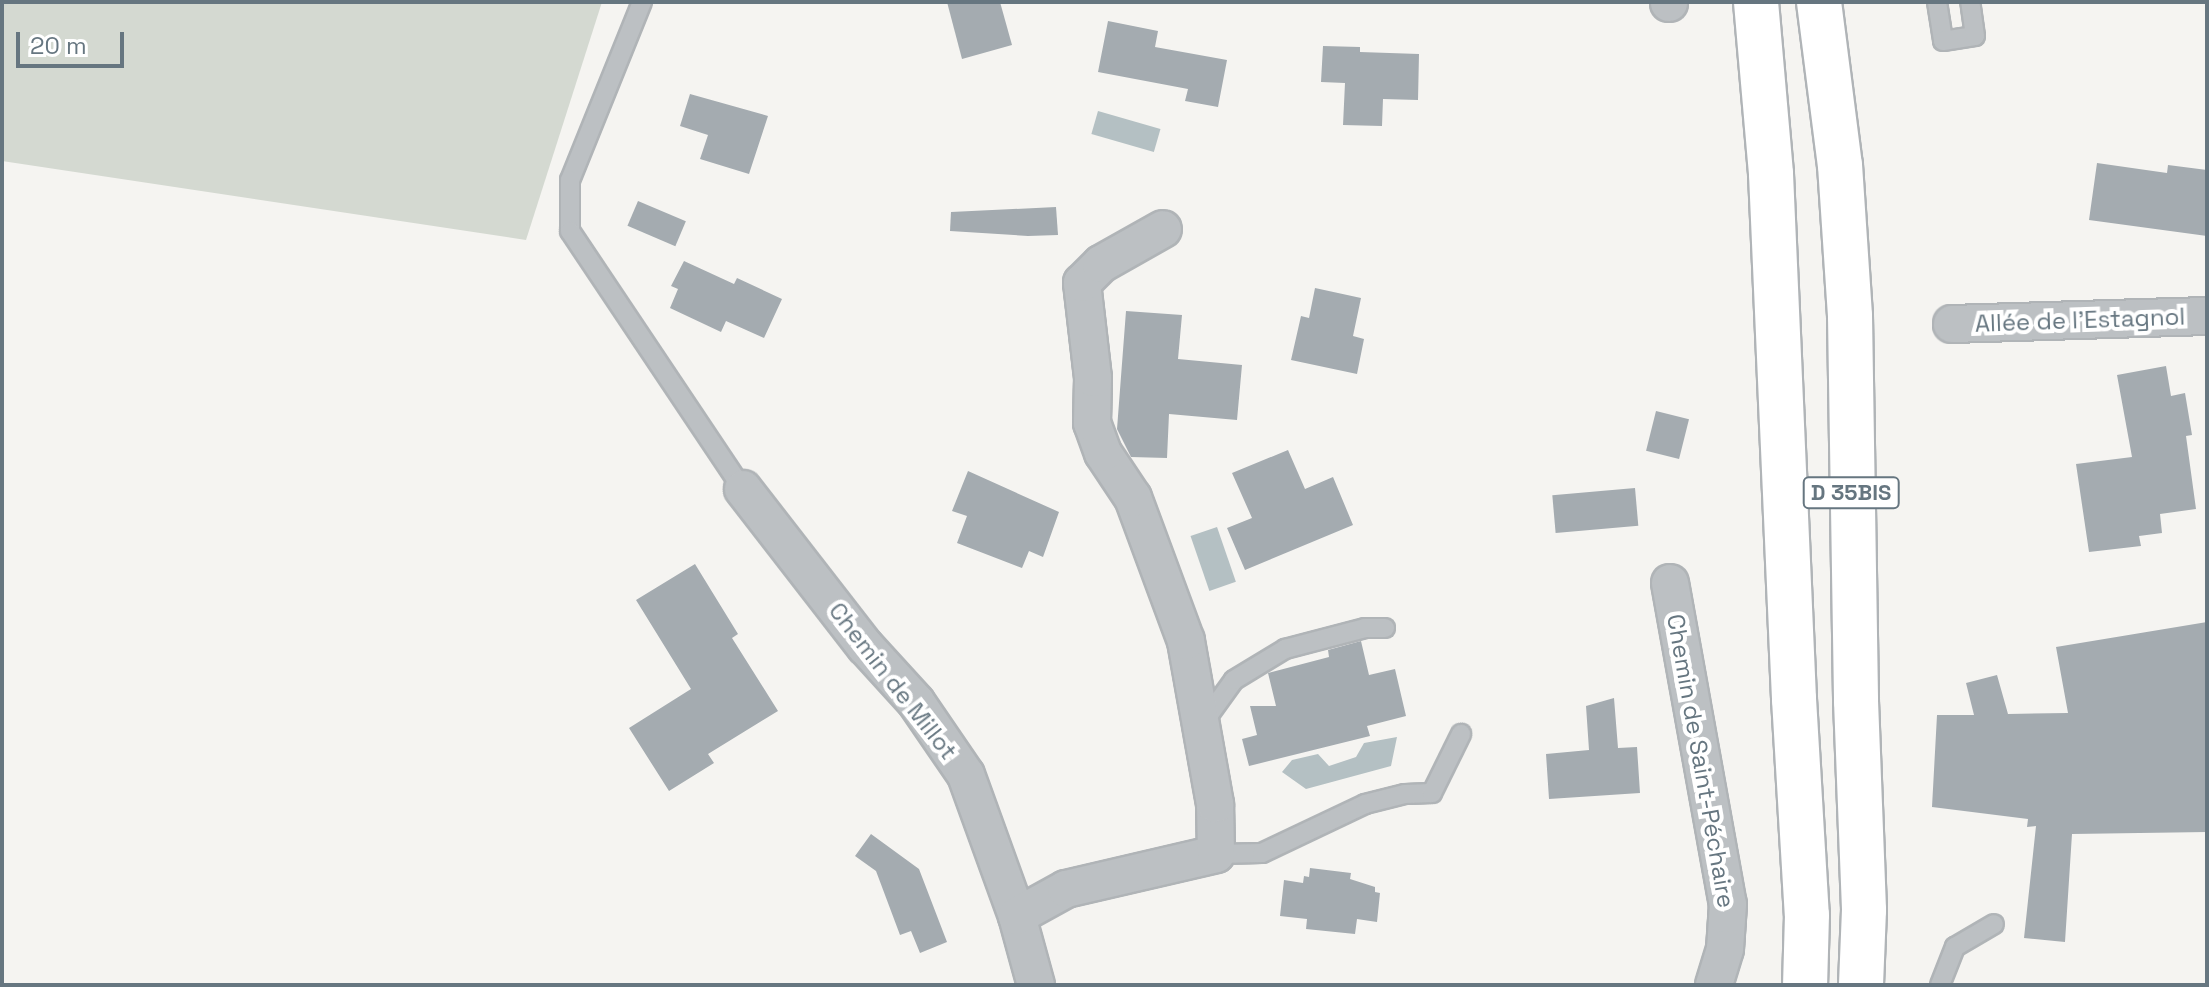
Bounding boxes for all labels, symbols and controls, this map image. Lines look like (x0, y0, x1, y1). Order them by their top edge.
scale bar (20, 16, 128, 66)
text: 20 m (30, 30, 87, 61)
street label: Allée de l'Estagnol (1974, 302, 2186, 338)
road number: D 35BIS (1801, 475, 1901, 511)
street label: Chemin de Millot (823, 597, 963, 765)
street label: Chemin de Saint-Péchaire (1661, 612, 1741, 910)

